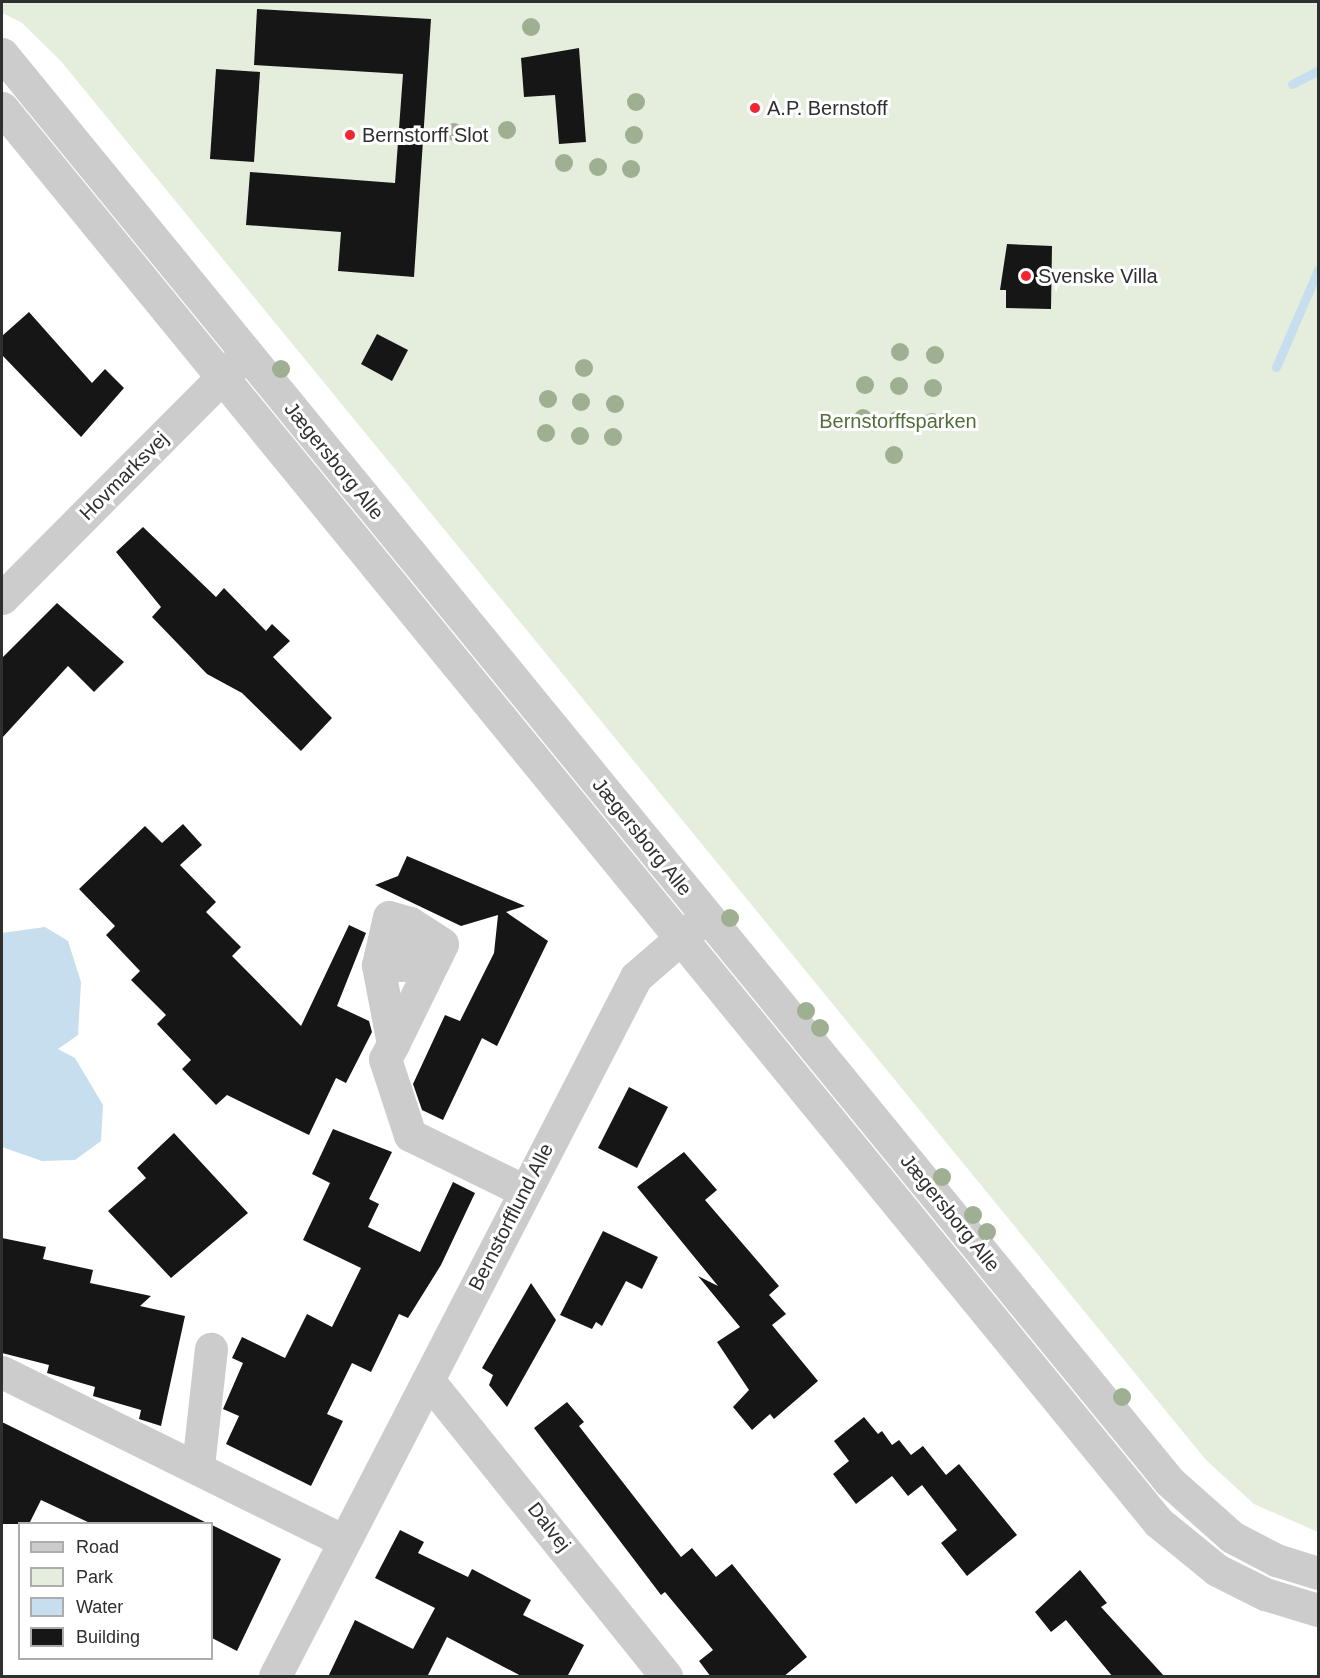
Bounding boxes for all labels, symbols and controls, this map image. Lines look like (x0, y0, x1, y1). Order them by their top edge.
place label: A.P. Bernstoff (767, 96, 887, 120)
marker: A.P. Bernstoff (748, 101, 762, 115)
place label: Bernstorff Slot (362, 123, 488, 147)
marker: Bernstorff Slot (343, 128, 357, 142)
place label: Svenske Villa (1038, 264, 1158, 288)
marker: Svenske Villa (1019, 269, 1033, 283)
street label: Jægersborg Alle (279, 397, 389, 525)
park label: Bernstorffsparken (819, 409, 977, 433)
street label: Hovmarksvej (75, 427, 173, 525)
street label: Jægersborg Alle (587, 773, 697, 901)
street label: Bernstorfflund Alle (463, 1139, 559, 1295)
street label: Jægersborg Alle (895, 1149, 1005, 1277)
street label: Dalvej (522, 1498, 576, 1556)
legend (18, 1522, 213, 1660)
text: Road (76, 1537, 119, 1557)
text: Park (76, 1567, 113, 1587)
text: Water (76, 1597, 123, 1617)
text: Building (76, 1627, 140, 1647)

